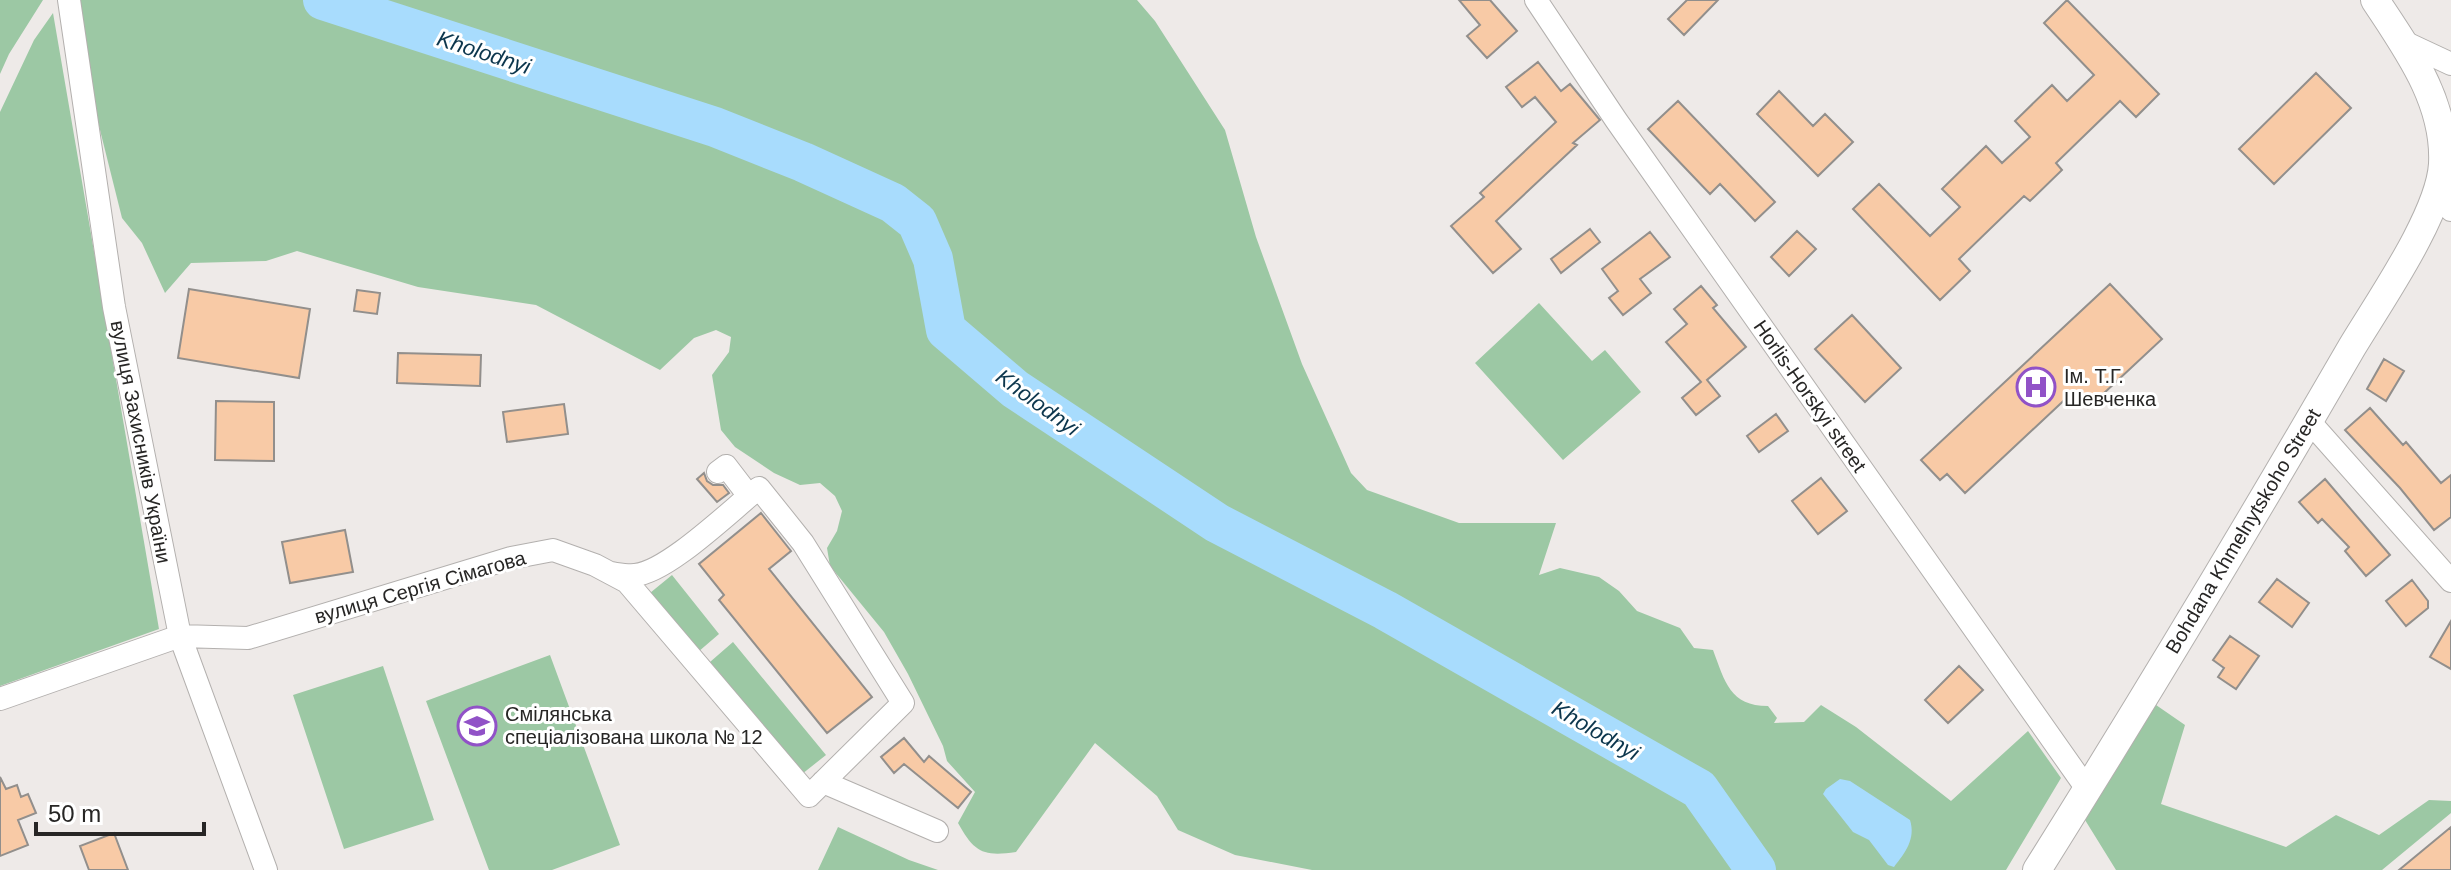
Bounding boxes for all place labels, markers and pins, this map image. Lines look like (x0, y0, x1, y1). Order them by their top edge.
place label: Ім. Т.Г. Шевченка (2064, 365, 2157, 410)
hospital icon: Ім. Т.Г. Шевченка (2015, 366, 2057, 408)
place label: Смілянська спеціалізована школа № 12 (505, 703, 763, 748)
school or university icon: Смілянська спеціалізована школа № 12 (456, 705, 498, 747)

